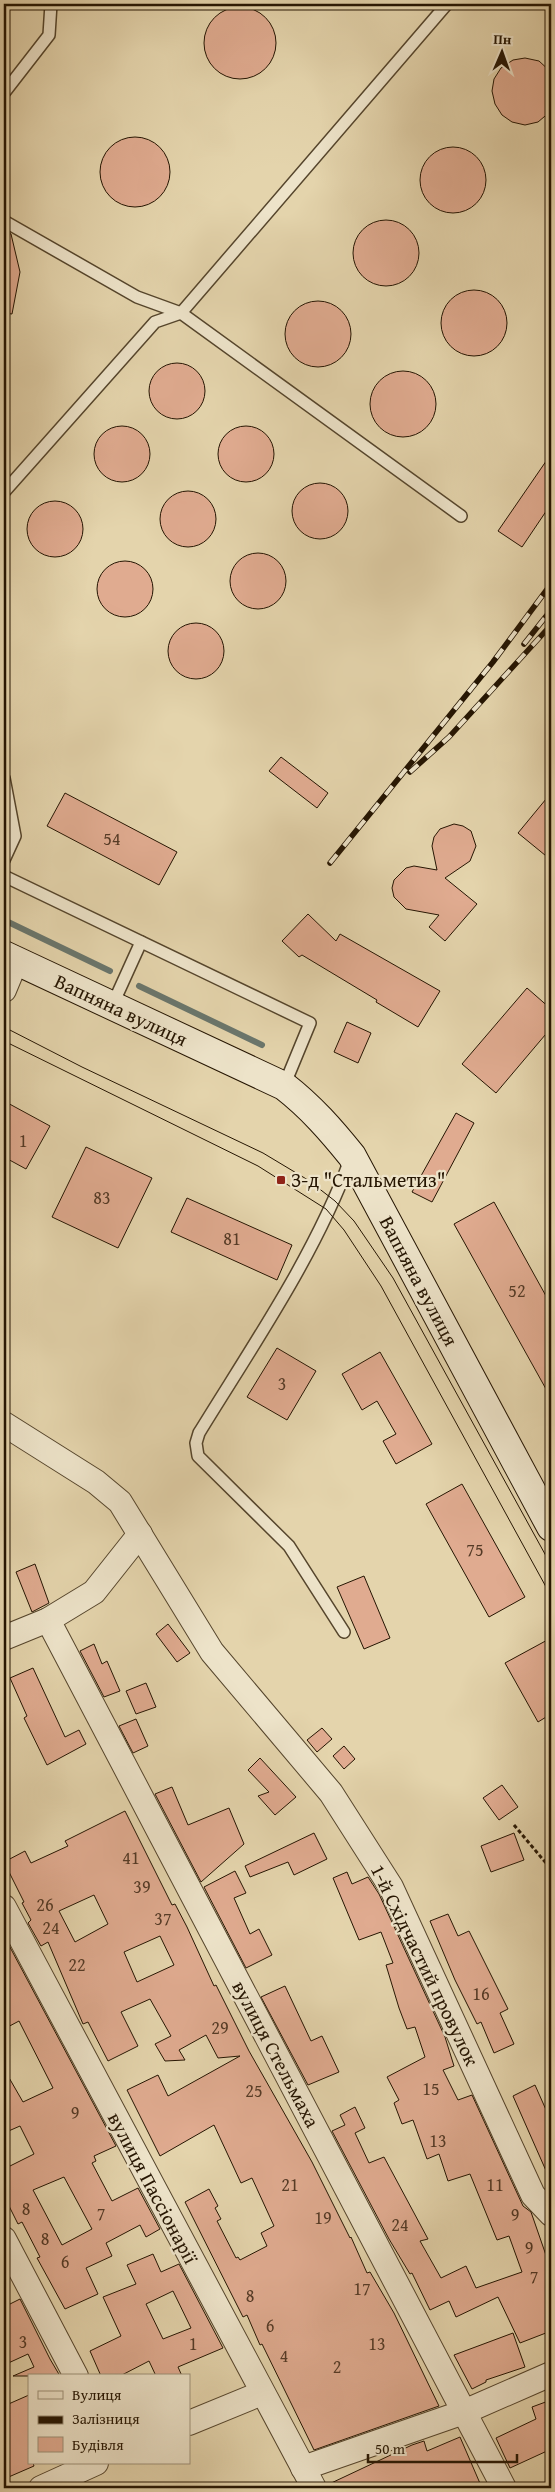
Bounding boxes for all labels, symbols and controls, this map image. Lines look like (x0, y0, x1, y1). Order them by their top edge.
north arrow (478, 28, 528, 78)
text: Пн (493, 29, 512, 49)
house number: 54 (103, 825, 121, 852)
street label: Вапняна вулиця (50, 966, 192, 1053)
house number: 1 (19, 1127, 27, 1154)
place label: З-д "Стальметиз" (291, 1165, 445, 1194)
marker: З-д "Стальметиз" (275, 1174, 287, 1186)
house number: 83 (93, 1184, 111, 1211)
street label: Вапняна вулиця (373, 1210, 466, 1351)
house number: 81 (223, 1225, 241, 1252)
house number: 52 (508, 1277, 526, 1304)
house number: 3 (278, 1370, 286, 1397)
house number: 75 (466, 1536, 484, 1563)
house number: 41 (122, 1844, 140, 1871)
street label: 1-й Східчастий провулок (364, 1859, 487, 2071)
house number: 39 (133, 1873, 151, 1900)
house number: 26 (36, 1891, 54, 1918)
house number: 37 (154, 1905, 172, 1932)
house number: 24 (42, 1914, 60, 1941)
house number: 22 (68, 1951, 86, 1978)
street label: вулиця Стельмаха (225, 1975, 328, 2133)
house number: 16 (472, 1980, 490, 2007)
house number: 29 (211, 2014, 229, 2041)
house number: 15 (422, 2075, 440, 2102)
house number: 25 (245, 2077, 263, 2104)
house number: 9 (71, 2099, 79, 2126)
street label: вулиця Пассіонарії (101, 2107, 206, 2269)
house number: 13 (429, 2127, 447, 2154)
house number: 21 (281, 2171, 299, 2198)
house number: 11 (486, 2171, 504, 2198)
house number: 8 (22, 2195, 30, 2222)
house number: 7 (97, 2200, 105, 2227)
house number: 9 (511, 2201, 519, 2228)
house number: 19 (314, 2204, 332, 2231)
house number: 24 (391, 2211, 409, 2238)
house number: 8 (41, 2225, 49, 2252)
house number: 9 (525, 2234, 533, 2261)
house number: 6 (61, 2248, 69, 2275)
house number: 7 (530, 2263, 538, 2290)
house number: 17 (353, 2275, 371, 2302)
house number: 8 (246, 2282, 254, 2309)
house number: 6 (266, 2312, 274, 2339)
house number: 3 (19, 2328, 27, 2355)
house number: 1 (189, 2330, 197, 2357)
house number: 13 (368, 2330, 386, 2357)
house number: 4 (280, 2342, 288, 2369)
house number: 2 (333, 2353, 341, 2380)
legend (28, 2374, 190, 2464)
text: Вулиця (72, 2384, 122, 2405)
text: Залізниця (72, 2408, 140, 2429)
scale bar (368, 2432, 516, 2464)
text: Будівля (72, 2434, 124, 2455)
text: 50 m (375, 2438, 406, 2459)

